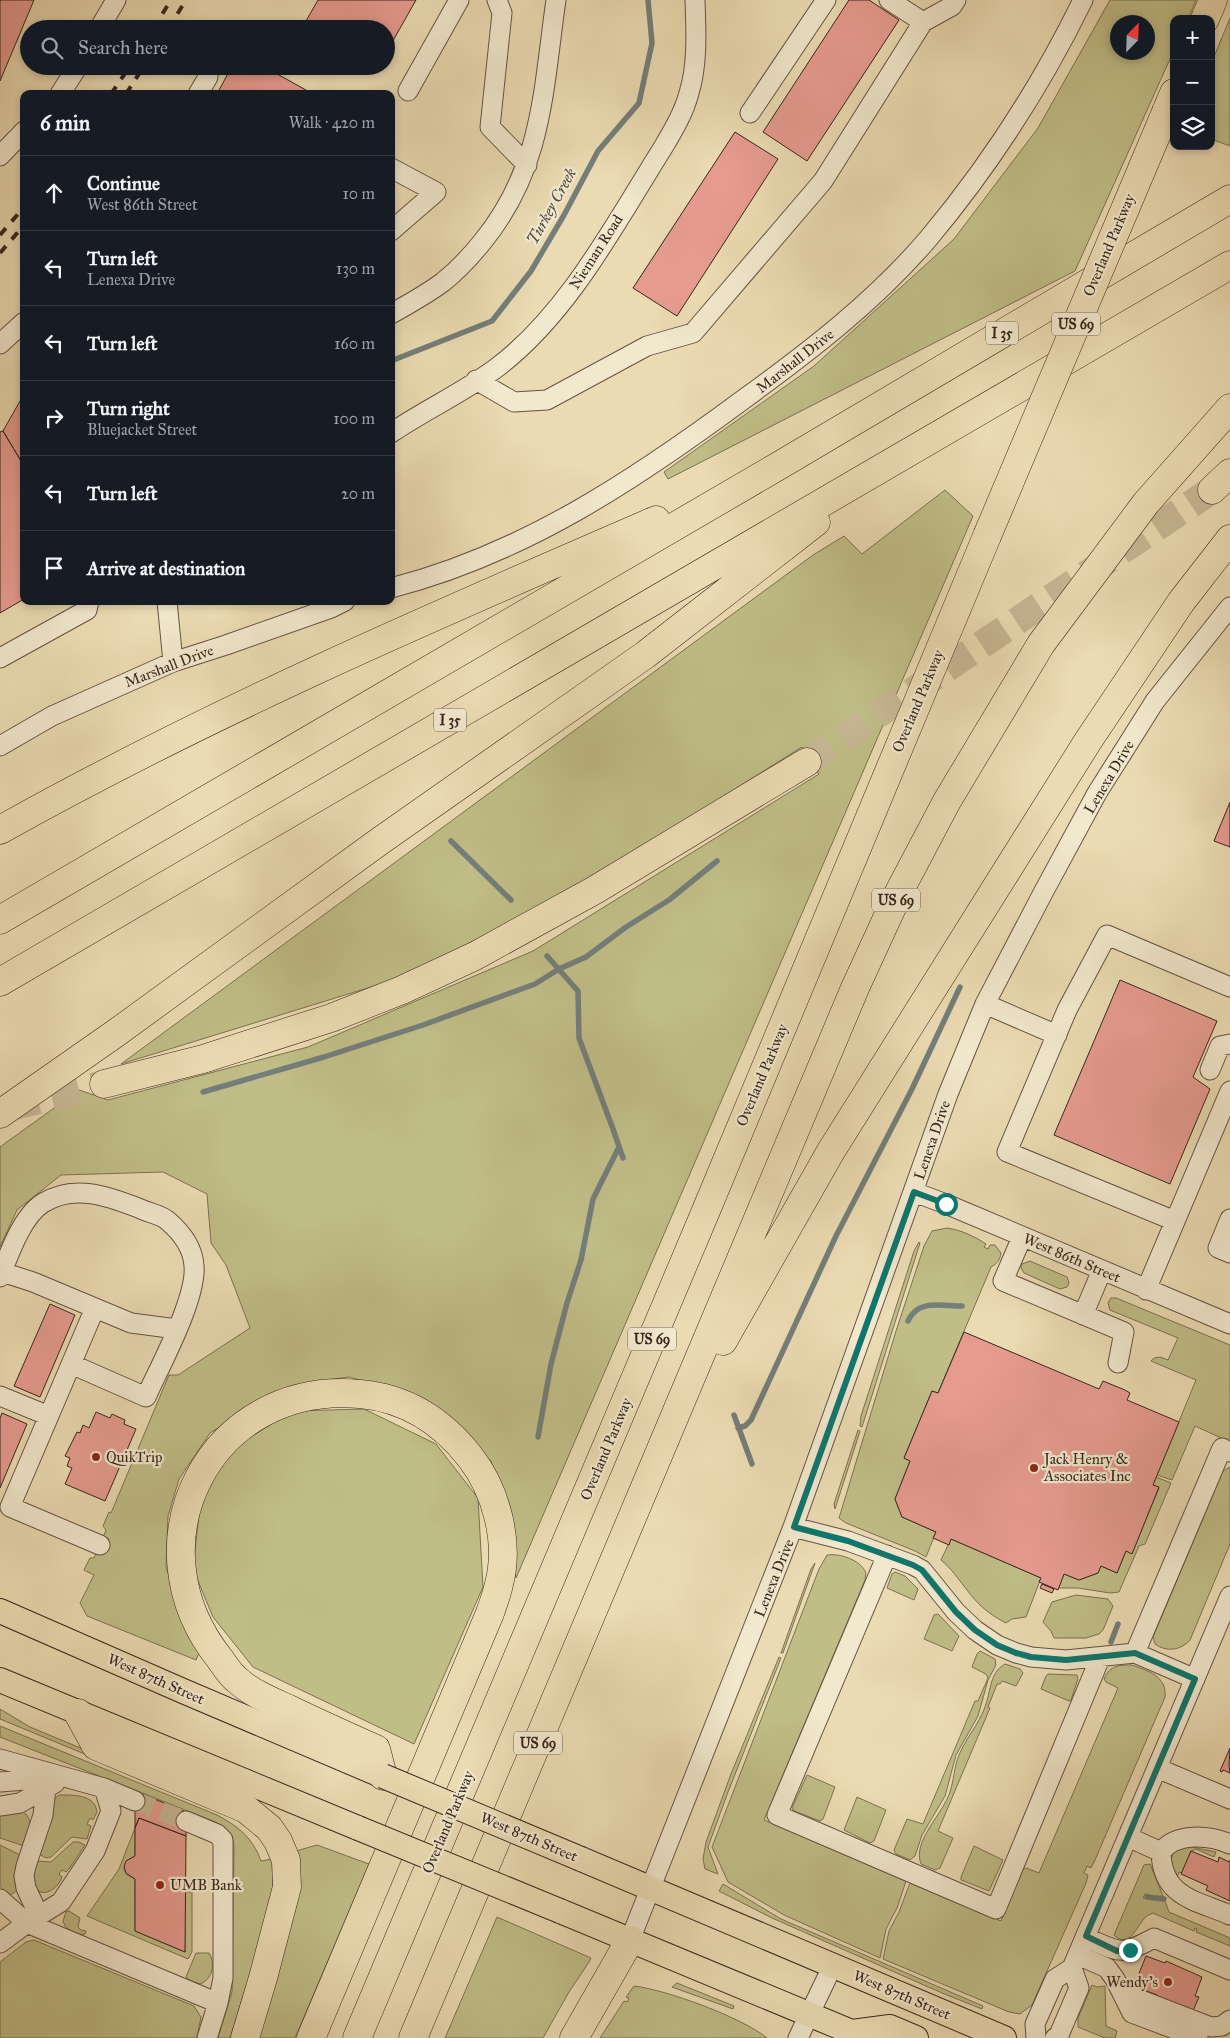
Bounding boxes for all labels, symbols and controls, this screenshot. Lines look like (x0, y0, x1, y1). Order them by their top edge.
north arrow (1110, 15, 1155, 60)
map controls (1170, 15, 1215, 150)
button: + (1170, 15, 1215, 60)
search box (20, 20, 395, 75)
icon: search (38, 34, 66, 62)
text: Search here (78, 36, 168, 59)
button: − (1170, 60, 1215, 105)
button: layers (1170, 105, 1215, 150)
text: 6 min (40, 110, 90, 136)
text: Walk · 420 m (289, 113, 375, 132)
water label: Turkey Creek (523, 165, 580, 248)
text: Continue (87, 172, 160, 195)
icon: ahead (40, 179, 68, 207)
text: 10 m (343, 184, 375, 203)
street label: Overland Parkway (1079, 190, 1139, 299)
text: West 86th Street (87, 195, 198, 214)
street label: Nieman Road (565, 211, 627, 293)
text: Turn left (87, 247, 157, 270)
icon: left (40, 254, 68, 282)
text: 130 m (336, 259, 375, 278)
text: Lenexa Drive (87, 270, 175, 289)
road number: US 69 (1052, 312, 1100, 336)
road number: I 35 (986, 322, 1018, 344)
street label: Marshall Drive (753, 325, 837, 397)
icon: left (40, 329, 68, 357)
text: Turn left (87, 332, 157, 355)
text: 160 m (334, 334, 375, 353)
text: Turn right (87, 397, 170, 420)
icon: right (40, 404, 68, 432)
text: 100 m (333, 409, 375, 428)
text: Bluejacket Street (87, 420, 197, 439)
icon: left (40, 479, 68, 507)
text: Turn left (87, 482, 157, 505)
text: 20 m (341, 484, 375, 503)
icon: arrive (40, 554, 68, 582)
text: Arrive at destination (87, 557, 245, 580)
street label: Marshall Drive (122, 641, 216, 691)
street label: Overland Parkway (888, 646, 948, 755)
road number: I 35 (434, 708, 466, 732)
street label: Lenexa Drive (1080, 737, 1138, 817)
road number: US 69 (872, 888, 920, 912)
street label: Overland Parkway (732, 1020, 792, 1129)
street label: Lenexa Drive (910, 1098, 954, 1182)
route start (935, 1193, 958, 1216)
street label: West 86th Street (1021, 1229, 1124, 1287)
road number: US 69 (628, 1328, 676, 1350)
street label: Overland Parkway (576, 1394, 636, 1503)
place label: QuikTrip (106, 1448, 163, 1466)
place label: Jack Henry & Associates Inc (1042, 1450, 1131, 1485)
marker: QuikTrip (90, 1451, 102, 1463)
marker: Jack Henry & Associates Inc (1028, 1462, 1040, 1474)
street label: Lenexa Drive (750, 1536, 798, 1620)
street label: West 87th Street (105, 1650, 208, 1709)
road number: US 69 (514, 1732, 562, 1755)
street label: Overland Parkway (418, 1767, 478, 1876)
street label: West 87th Street (478, 1808, 581, 1866)
place label: UMB Bank (170, 1876, 242, 1894)
marker: UMB Bank (154, 1879, 166, 1891)
route end (1119, 1939, 1142, 1962)
street label: West 87th Street (851, 1966, 954, 2024)
place label: Wendy's (1106, 1973, 1158, 1991)
marker: Wendy's (1162, 1976, 1174, 1988)

